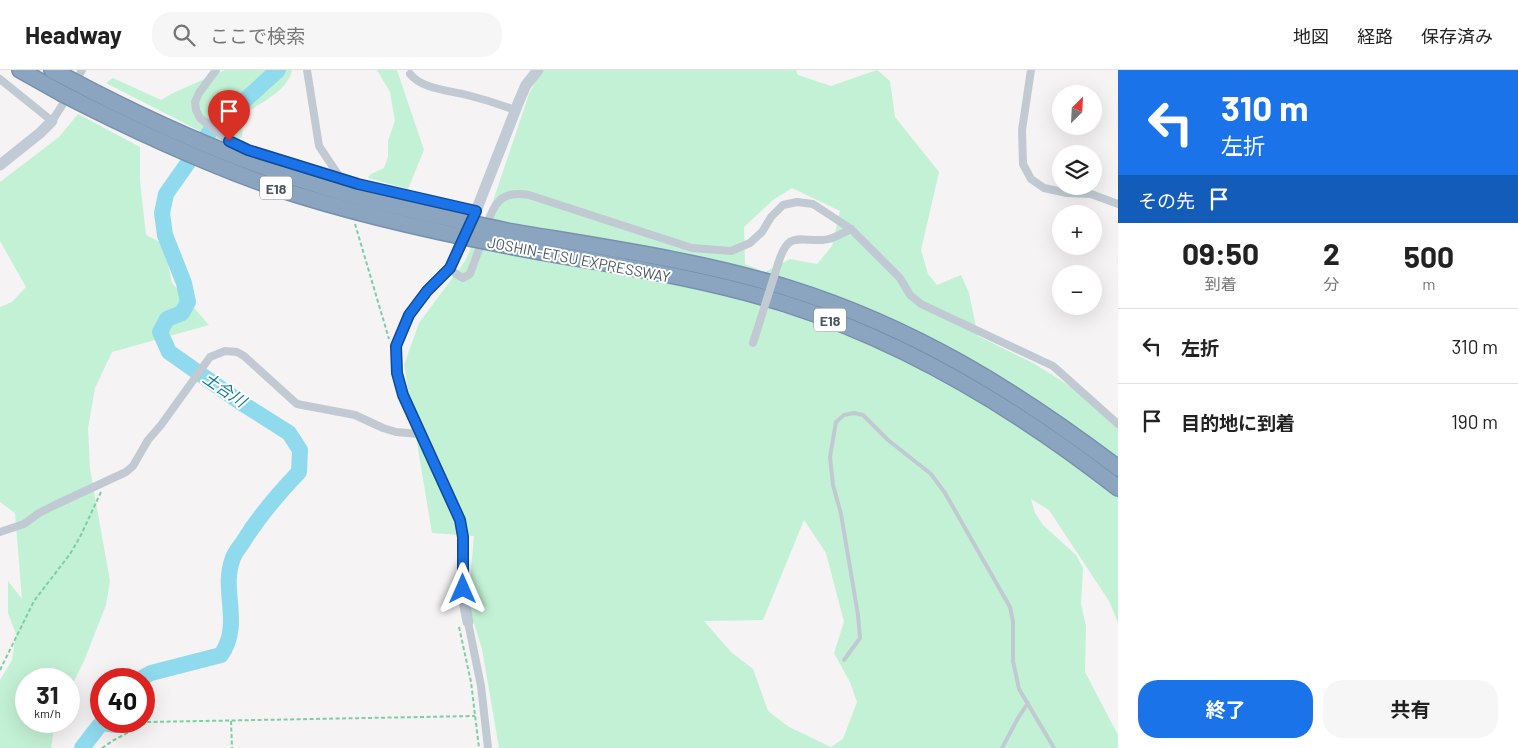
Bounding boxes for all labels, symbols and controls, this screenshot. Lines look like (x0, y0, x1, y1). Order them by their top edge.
search box (152, 12, 502, 57)
text: Headway (25, 20, 122, 49)
icon: search (170, 21, 198, 49)
text: ここで検索 (210, 24, 305, 47)
text: 地図 (1293, 25, 1329, 47)
text: 経路 (1357, 25, 1393, 47)
text: 保存済み (1421, 25, 1493, 47)
north arrow (1052, 85, 1102, 135)
map controls (1052, 85, 1102, 315)
text: 310 m (1221, 86, 1308, 128)
pin (208, 90, 250, 141)
icon: left (1138, 90, 1203, 155)
icon: arrive (215, 97, 243, 125)
text: 左折 (1221, 132, 1265, 158)
button: layers (1052, 145, 1102, 195)
road number: E18 (260, 176, 292, 200)
icon: arrive (1205, 185, 1233, 213)
text: その先 (1138, 189, 1195, 212)
button: + (1052, 205, 1102, 255)
street label: JOSHIN-ETSU EXPRESSWAY (486, 232, 672, 286)
text: 09:50 (1182, 235, 1259, 271)
text: 2 (1323, 235, 1340, 271)
text: 500 (1404, 238, 1454, 274)
button: − (1052, 265, 1102, 315)
text: 到着 (1205, 274, 1237, 293)
text: 分 (1323, 274, 1339, 293)
text: m (1422, 274, 1436, 293)
road number: E18 (814, 308, 846, 332)
icon: left (1138, 332, 1166, 360)
text: 310 m (1451, 335, 1498, 358)
text: 左折 (1181, 336, 1219, 359)
water label: 土合川 (200, 368, 252, 411)
icon: arrive (1138, 407, 1166, 435)
text: 190 m (1451, 410, 1498, 433)
text: 目的地に到着 (1181, 411, 1295, 434)
position arrow (436, 562, 488, 614)
speed limit sign: 40 (90, 668, 155, 733)
text: 31 (36, 679, 59, 709)
button: 終了 (1138, 680, 1313, 738)
button: 共有 (1323, 680, 1498, 738)
text: km/h (34, 706, 61, 720)

